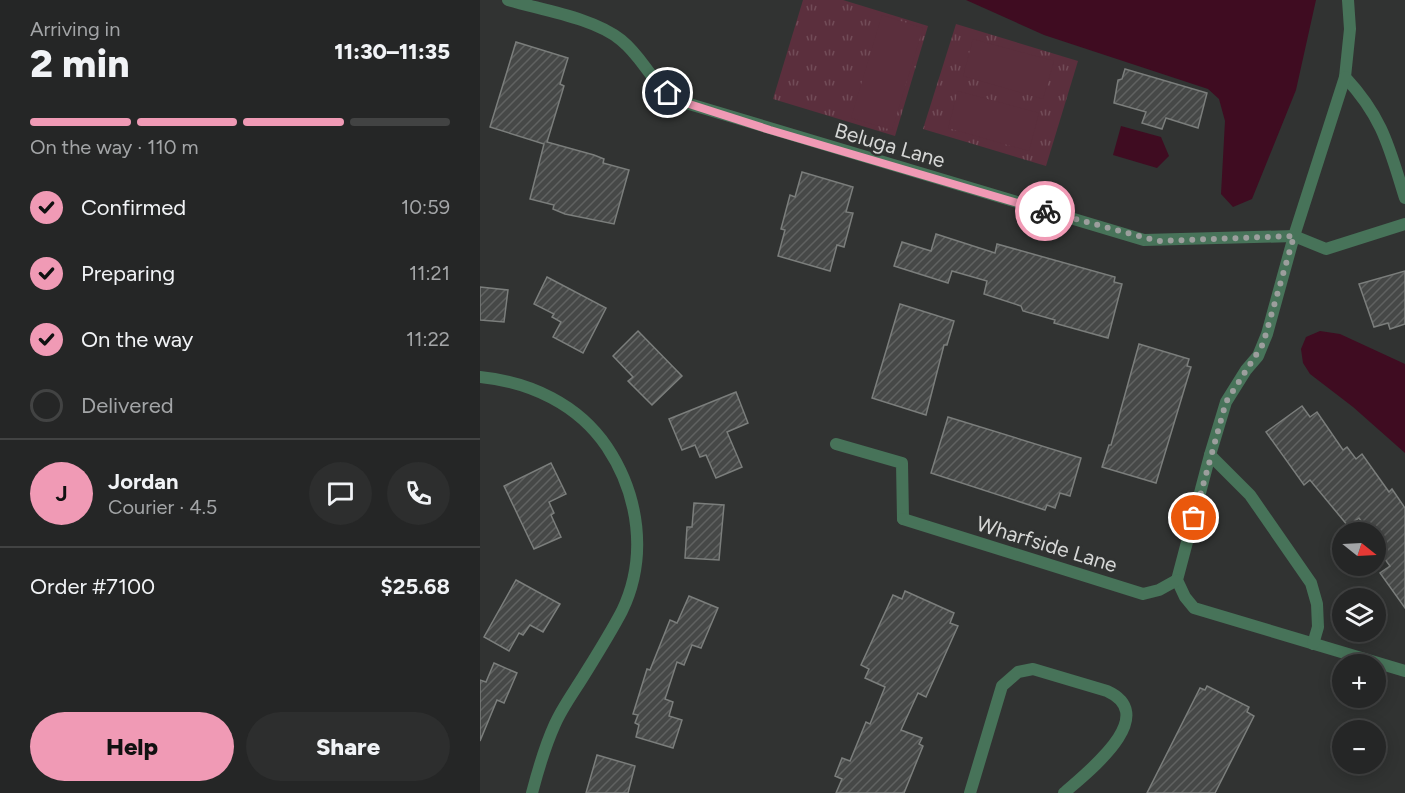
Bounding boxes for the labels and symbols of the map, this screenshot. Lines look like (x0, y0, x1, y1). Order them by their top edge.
pin (642, 67, 693, 118)
street label: Beluga Lane (832, 117, 948, 173)
courier (1015, 181, 1075, 241)
pin (1168, 492, 1219, 543)
street label: Wharfside Lane (974, 511, 1120, 577)
north arrow (1332, 522, 1386, 576)

